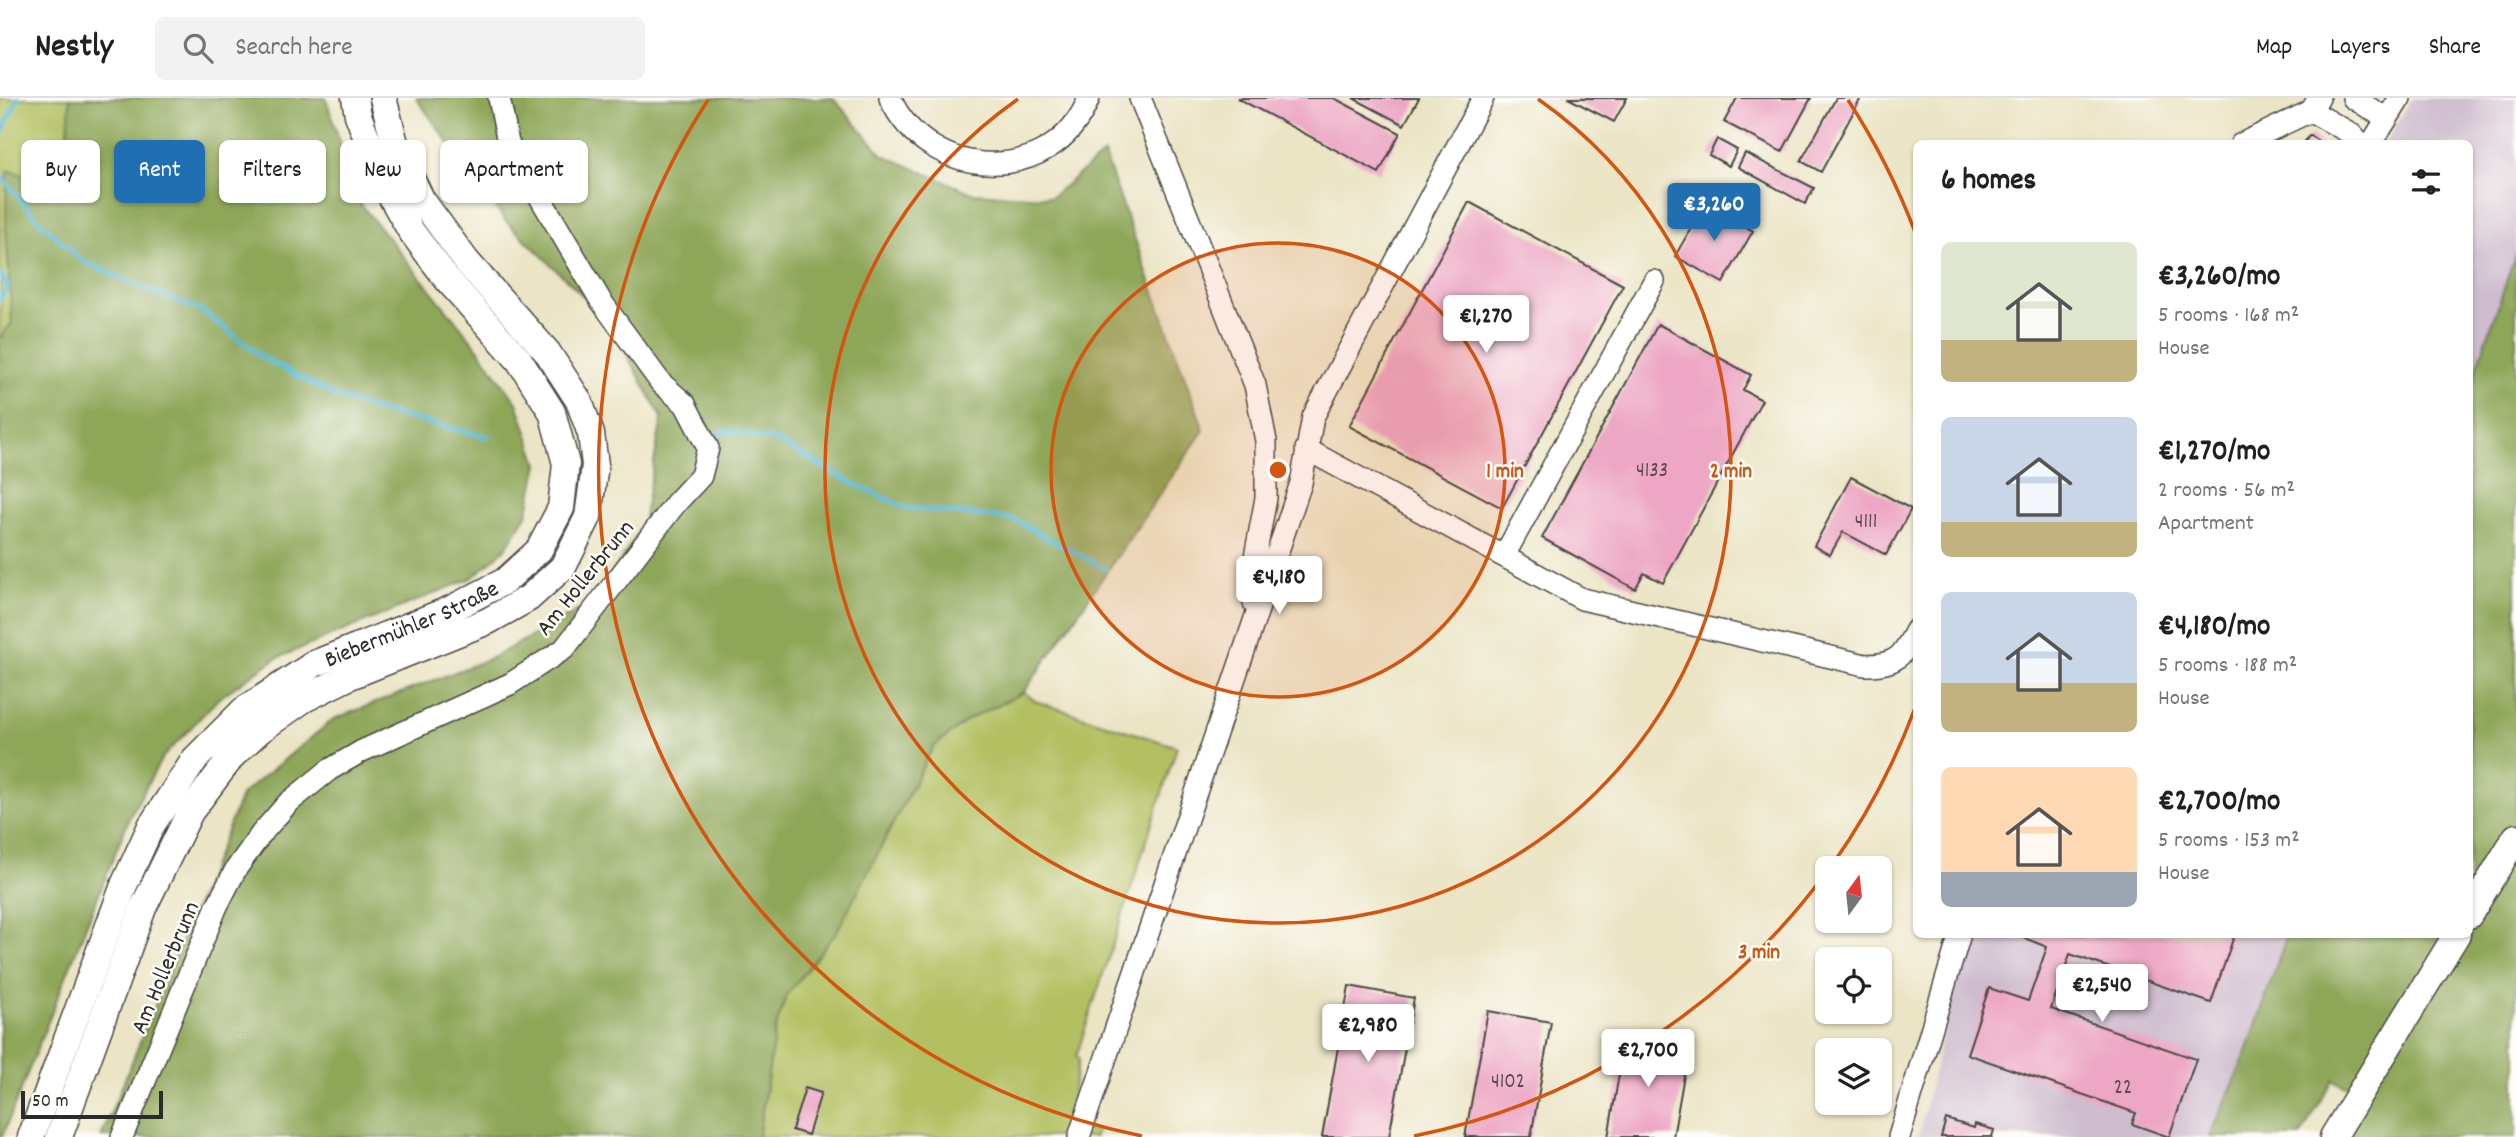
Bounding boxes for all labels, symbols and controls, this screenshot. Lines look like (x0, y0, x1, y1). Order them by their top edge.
search box (155, 17, 645, 80)
text: Nestly (35, 25, 113, 72)
icon: search (179, 29, 217, 67)
text: Search here (235, 30, 353, 67)
text: Map (2256, 31, 2292, 65)
text: Layers (2330, 31, 2391, 65)
text: Share (2429, 31, 2481, 65)
chip: Buy (21, 140, 100, 203)
chip: Rent (114, 140, 205, 203)
chip: Filters (219, 140, 326, 203)
chip: New (340, 140, 426, 203)
chip: Apartment (440, 140, 588, 203)
text: 6 homes (1941, 161, 2036, 204)
icon: filters (2407, 163, 2445, 201)
pin: €3,260 (1657, 184, 1771, 243)
text: €3,260 (1683, 189, 1745, 222)
text: €3,260/mo (2158, 257, 2280, 300)
icon: home (1997, 270, 2081, 354)
pin: €1,270 (1429, 296, 1543, 355)
text: 5 rooms · 168 m² (2158, 300, 2299, 333)
text: €1,270 (1459, 301, 1513, 334)
text: House (2158, 333, 2210, 366)
text: €1,270/mo (2158, 432, 2270, 475)
icon: home (1997, 445, 2081, 529)
house number: 4133 (1636, 457, 1668, 487)
centre of rings (1266, 458, 1290, 482)
text: 1 min (1486, 458, 1524, 488)
text: 2 min (1710, 458, 1752, 488)
text: 2 rooms · 56 m² (2158, 475, 2295, 508)
house number: 4111 (1855, 508, 1877, 538)
text: Apartment (2158, 508, 2254, 541)
street label: Am Hollerbrunn (529, 513, 644, 644)
pin: €4,180 (1222, 556, 1336, 616)
text: €4,180 (1252, 562, 1306, 595)
street label: Biebermühler Straße (320, 573, 505, 678)
text: €4,180/mo (2158, 607, 2270, 650)
icon: home (1997, 620, 2081, 704)
text: 5 rooms · 188 m² (2158, 650, 2297, 683)
text: House (2158, 683, 2210, 716)
text: €2,700/mo (2158, 782, 2280, 825)
icon: home (1997, 795, 2081, 879)
text: 5 rooms · 153 m² (2158, 825, 2300, 858)
north arrow (1815, 856, 1892, 933)
map controls (1815, 856, 1892, 1115)
text: House (2158, 858, 2210, 891)
street label: Am Hollerbrunn (124, 897, 210, 1040)
text: 3 min (1738, 939, 1780, 969)
button: locate (1815, 947, 1892, 1024)
pin: €2,540 (2045, 964, 2159, 1024)
text: €2,540 (2072, 970, 2132, 1003)
pin: €2,980 (1311, 1004, 1425, 1064)
text: €2,980 (1338, 1010, 1398, 1043)
pin: €2,700 (1591, 1030, 1705, 1089)
text: €2,700 (1617, 1035, 1679, 1068)
button: layers (1815, 1038, 1892, 1115)
house number: 4102 (1491, 1068, 1525, 1098)
house number: 22 (2114, 1074, 2132, 1104)
scale bar (21, 1088, 163, 1120)
text: 50 m (32, 1089, 69, 1116)

